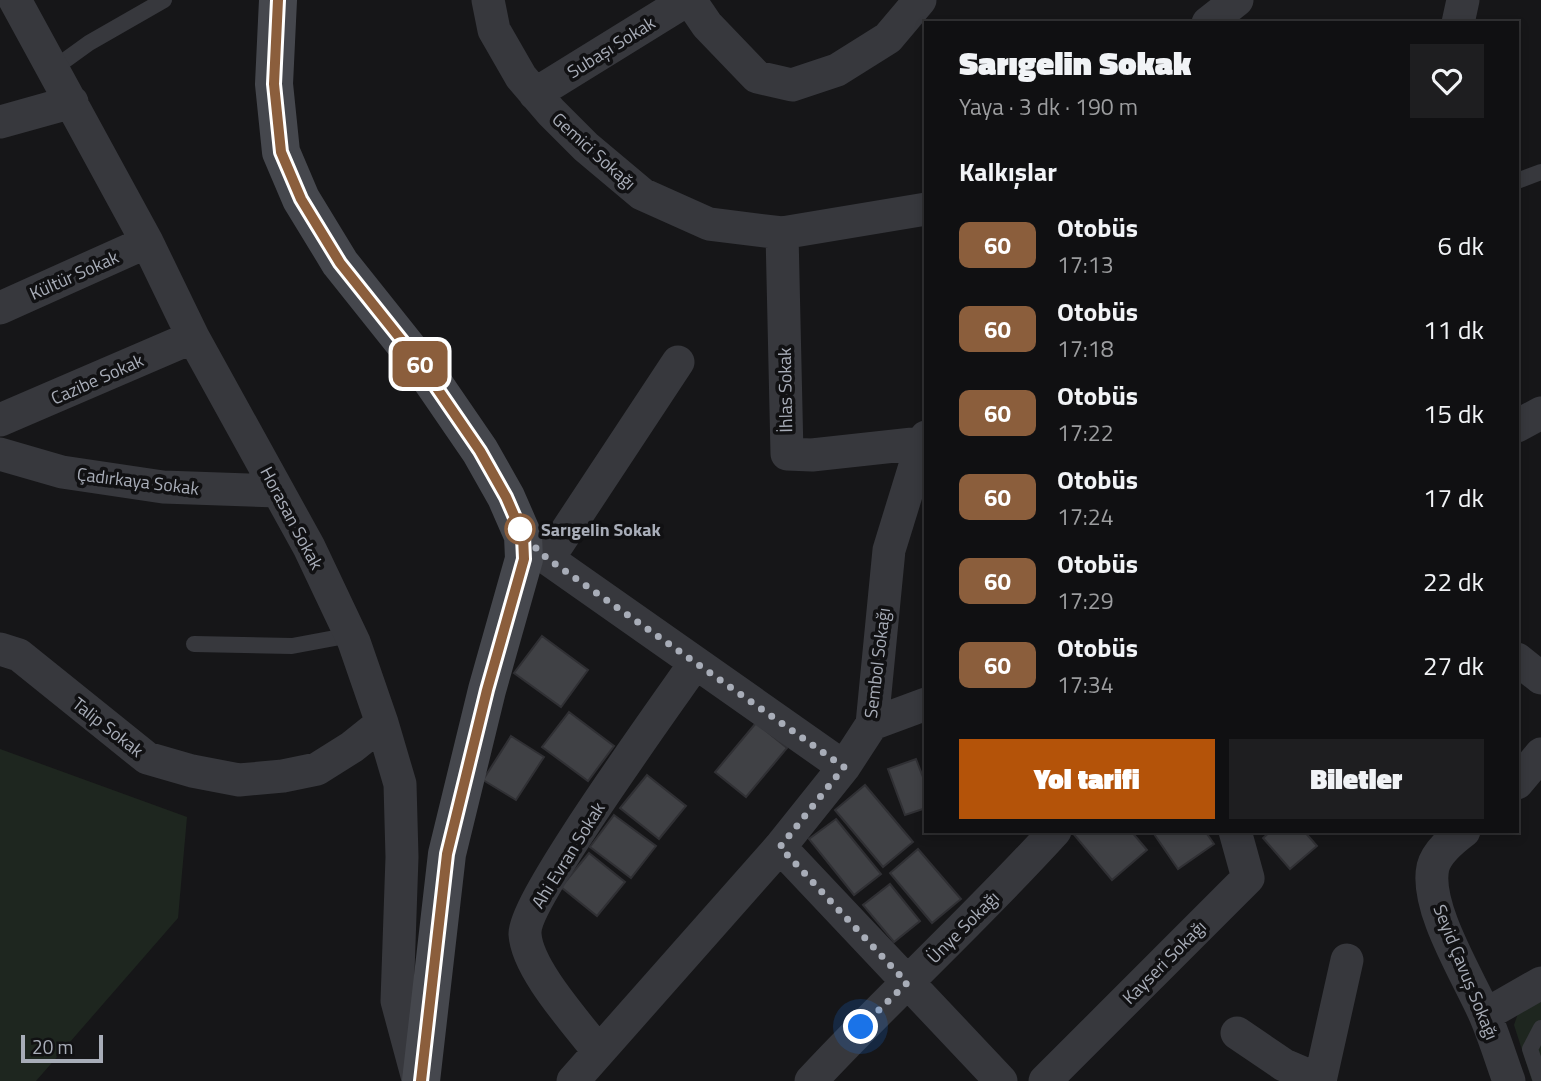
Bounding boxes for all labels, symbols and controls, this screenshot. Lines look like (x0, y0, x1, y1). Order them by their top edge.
street label: Subaşı Sokak (562, 9, 661, 85)
text: Sarıgelin Sokak (959, 38, 1191, 88)
button: heart (1410, 44, 1484, 118)
text: Yaya · 3 dk · 190 m (959, 89, 1138, 124)
street label: Gemici Sokağı (546, 106, 642, 196)
text: Kalkışlar (959, 152, 1057, 191)
text: Otobüs (1057, 208, 1138, 247)
text: 6 dk (1438, 226, 1484, 265)
text: 60 (984, 227, 1011, 263)
street label: Kültür Sokak (25, 243, 123, 307)
text: 17:13 (1057, 247, 1114, 282)
text: Otobüs (1057, 292, 1138, 331)
text: 11 dk (1423, 310, 1484, 349)
text: 60 (984, 311, 1011, 347)
text: 17:18 (1057, 331, 1114, 366)
line badge: 60 (388, 341, 452, 387)
street label: Cazibe Sokak (46, 346, 148, 411)
text: 60 (407, 346, 433, 382)
street label: İhlas Sokak (771, 347, 799, 433)
text: Otobüs (1057, 376, 1138, 415)
text: 15 dk (1423, 394, 1484, 433)
text: 60 (984, 395, 1011, 431)
text: 17:22 (1057, 415, 1114, 450)
street label: Çadırkaya Sokak (75, 460, 201, 502)
text: Otobüs (1057, 460, 1138, 499)
street label: Horasan Sokak (253, 462, 331, 575)
text: 17 dk (1423, 478, 1484, 517)
text: 60 (984, 479, 1011, 515)
text: 17:24 (1057, 499, 1114, 534)
marker: Sarıgelin Sokak (505, 514, 535, 544)
place label: Sarıgelin Sokak (541, 516, 661, 543)
text: Otobüs (1057, 544, 1138, 583)
text: 22 dk (1423, 562, 1484, 601)
text: 60 (984, 563, 1011, 599)
text: 17:29 (1057, 583, 1114, 618)
street label: Sembol Sokağı (857, 606, 897, 720)
text: Otobüs (1057, 628, 1138, 667)
text: 27 dk (1423, 646, 1484, 685)
text: 60 (984, 647, 1011, 683)
text: 17:34 (1057, 667, 1114, 702)
street label: Talip Sokak (67, 691, 150, 764)
button: Yol tarifi (959, 739, 1215, 819)
button: Biletler (1229, 739, 1484, 819)
street label: Ahi Evran Sokak (524, 796, 612, 913)
street label: Ünye Sokağı (921, 885, 1005, 969)
street label: Seyid Çavuş Sokağı (1426, 900, 1506, 1044)
street label: Kayseri Sokağı (1116, 914, 1212, 1010)
your location (843, 1009, 878, 1044)
scale bar (21, 1032, 103, 1064)
text: 20 m (32, 1032, 73, 1061)

